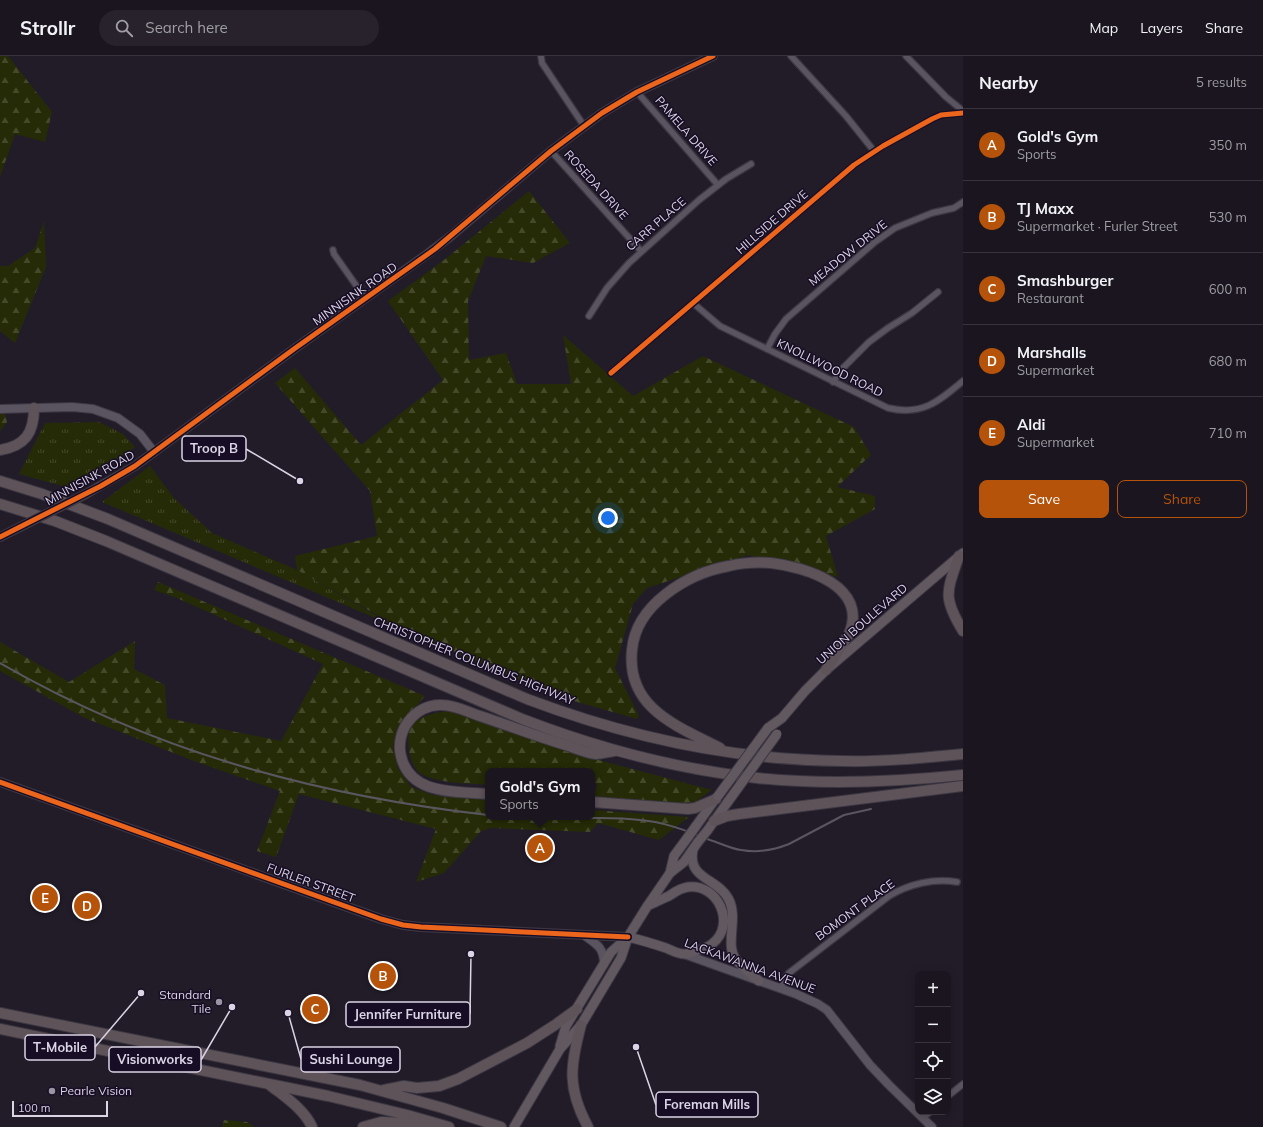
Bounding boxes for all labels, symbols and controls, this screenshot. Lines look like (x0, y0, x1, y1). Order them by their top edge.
search box (99, 10, 379, 46)
text: Strollr (20, 16, 75, 40)
icon: search (113, 17, 135, 39)
text: Search here (145, 18, 228, 37)
text: Map (1089, 19, 1118, 37)
text: Layers (1140, 19, 1183, 37)
text: Share (1205, 19, 1243, 37)
text: Nearby (979, 72, 1038, 93)
text: 5 results (1196, 74, 1247, 90)
street label: PAMELA DRIVE (652, 93, 721, 168)
text: Gold's Gym (1017, 127, 1098, 146)
text: A (987, 137, 997, 153)
text: 350 m (1209, 137, 1247, 153)
text: Sports (1017, 146, 1056, 162)
street label: ROSEDA DRIVE (561, 147, 632, 223)
street label: HILLSIDE DRIVE (733, 186, 811, 257)
street label: CARR PLACE (623, 193, 689, 254)
text: TJ Maxx (1017, 199, 1074, 218)
text: B (988, 209, 996, 225)
text: 530 m (1209, 209, 1247, 225)
street label: MEADOW DRIVE (806, 216, 890, 289)
text: Supermarket · Furler Street (1017, 218, 1178, 234)
street label: MINNISINK ROAD (310, 259, 400, 328)
text: Smashburger (1017, 271, 1113, 290)
text: C (988, 281, 996, 297)
text: 600 m (1209, 281, 1247, 297)
text: Restaurant (1017, 290, 1084, 306)
street label: KNOLLWOOD ROAD (774, 335, 886, 400)
text: Marshalls (1017, 343, 1086, 362)
text: D (987, 353, 997, 369)
text: 680 m (1209, 353, 1247, 369)
text: Supermarket (1017, 362, 1094, 378)
text: Aldi (1017, 415, 1045, 434)
text: E (988, 425, 996, 441)
text: 710 m (1209, 425, 1247, 441)
text: Supermarket (1017, 434, 1094, 450)
callout: Troop B (182, 436, 246, 461)
text: Troop B (190, 440, 238, 456)
street label: MINNISINK ROAD (42, 447, 137, 508)
button: Save (979, 480, 1109, 518)
button: Share (1117, 480, 1247, 518)
your location (598, 508, 618, 528)
street label: UNION BOULEVARD (813, 580, 910, 667)
street label: CHRISTOPHER COLUMBUS HIGHWAY (371, 613, 578, 708)
popup (485, 768, 595, 820)
text: Gold's Gym (499, 777, 581, 796)
text: Sports (499, 796, 539, 812)
pin: A (527, 833, 553, 863)
street label: FURLER STREET (265, 860, 358, 906)
street label: BOMONT PLACE (812, 876, 897, 943)
pin: E (32, 883, 58, 913)
pin: D (74, 891, 100, 921)
street label: LACKAWANNA AVENUE (683, 935, 818, 996)
pin: B (370, 961, 396, 991)
map controls (915, 971, 951, 1115)
button: + (915, 971, 951, 1007)
place label: Standard Tile (159, 987, 211, 1016)
pin: C (302, 994, 328, 1024)
marker: Standard Tile (214, 997, 224, 1007)
callout: Jennifer Furniture (346, 1002, 470, 1027)
text: Jennifer Furniture (354, 1006, 462, 1022)
button: − (915, 1007, 951, 1043)
callout: T-Mobile (25, 1035, 95, 1060)
text: T-Mobile (33, 1039, 87, 1055)
button: locate (915, 1043, 951, 1079)
callout: Visionworks (109, 1047, 201, 1072)
callout: Sushi Lounge (301, 1047, 400, 1072)
text: Visionworks (116, 1051, 193, 1067)
text: Sushi Lounge (309, 1051, 393, 1067)
button: layers (915, 1079, 951, 1115)
place label: Pearle Vision (60, 1083, 132, 1098)
marker: Pearle Vision (47, 1086, 57, 1096)
callout: Foreman Mills (656, 1092, 758, 1117)
text: Foreman Mills (664, 1096, 750, 1112)
scale bar (12, 1099, 108, 1118)
text: 100 m (18, 1101, 50, 1115)

